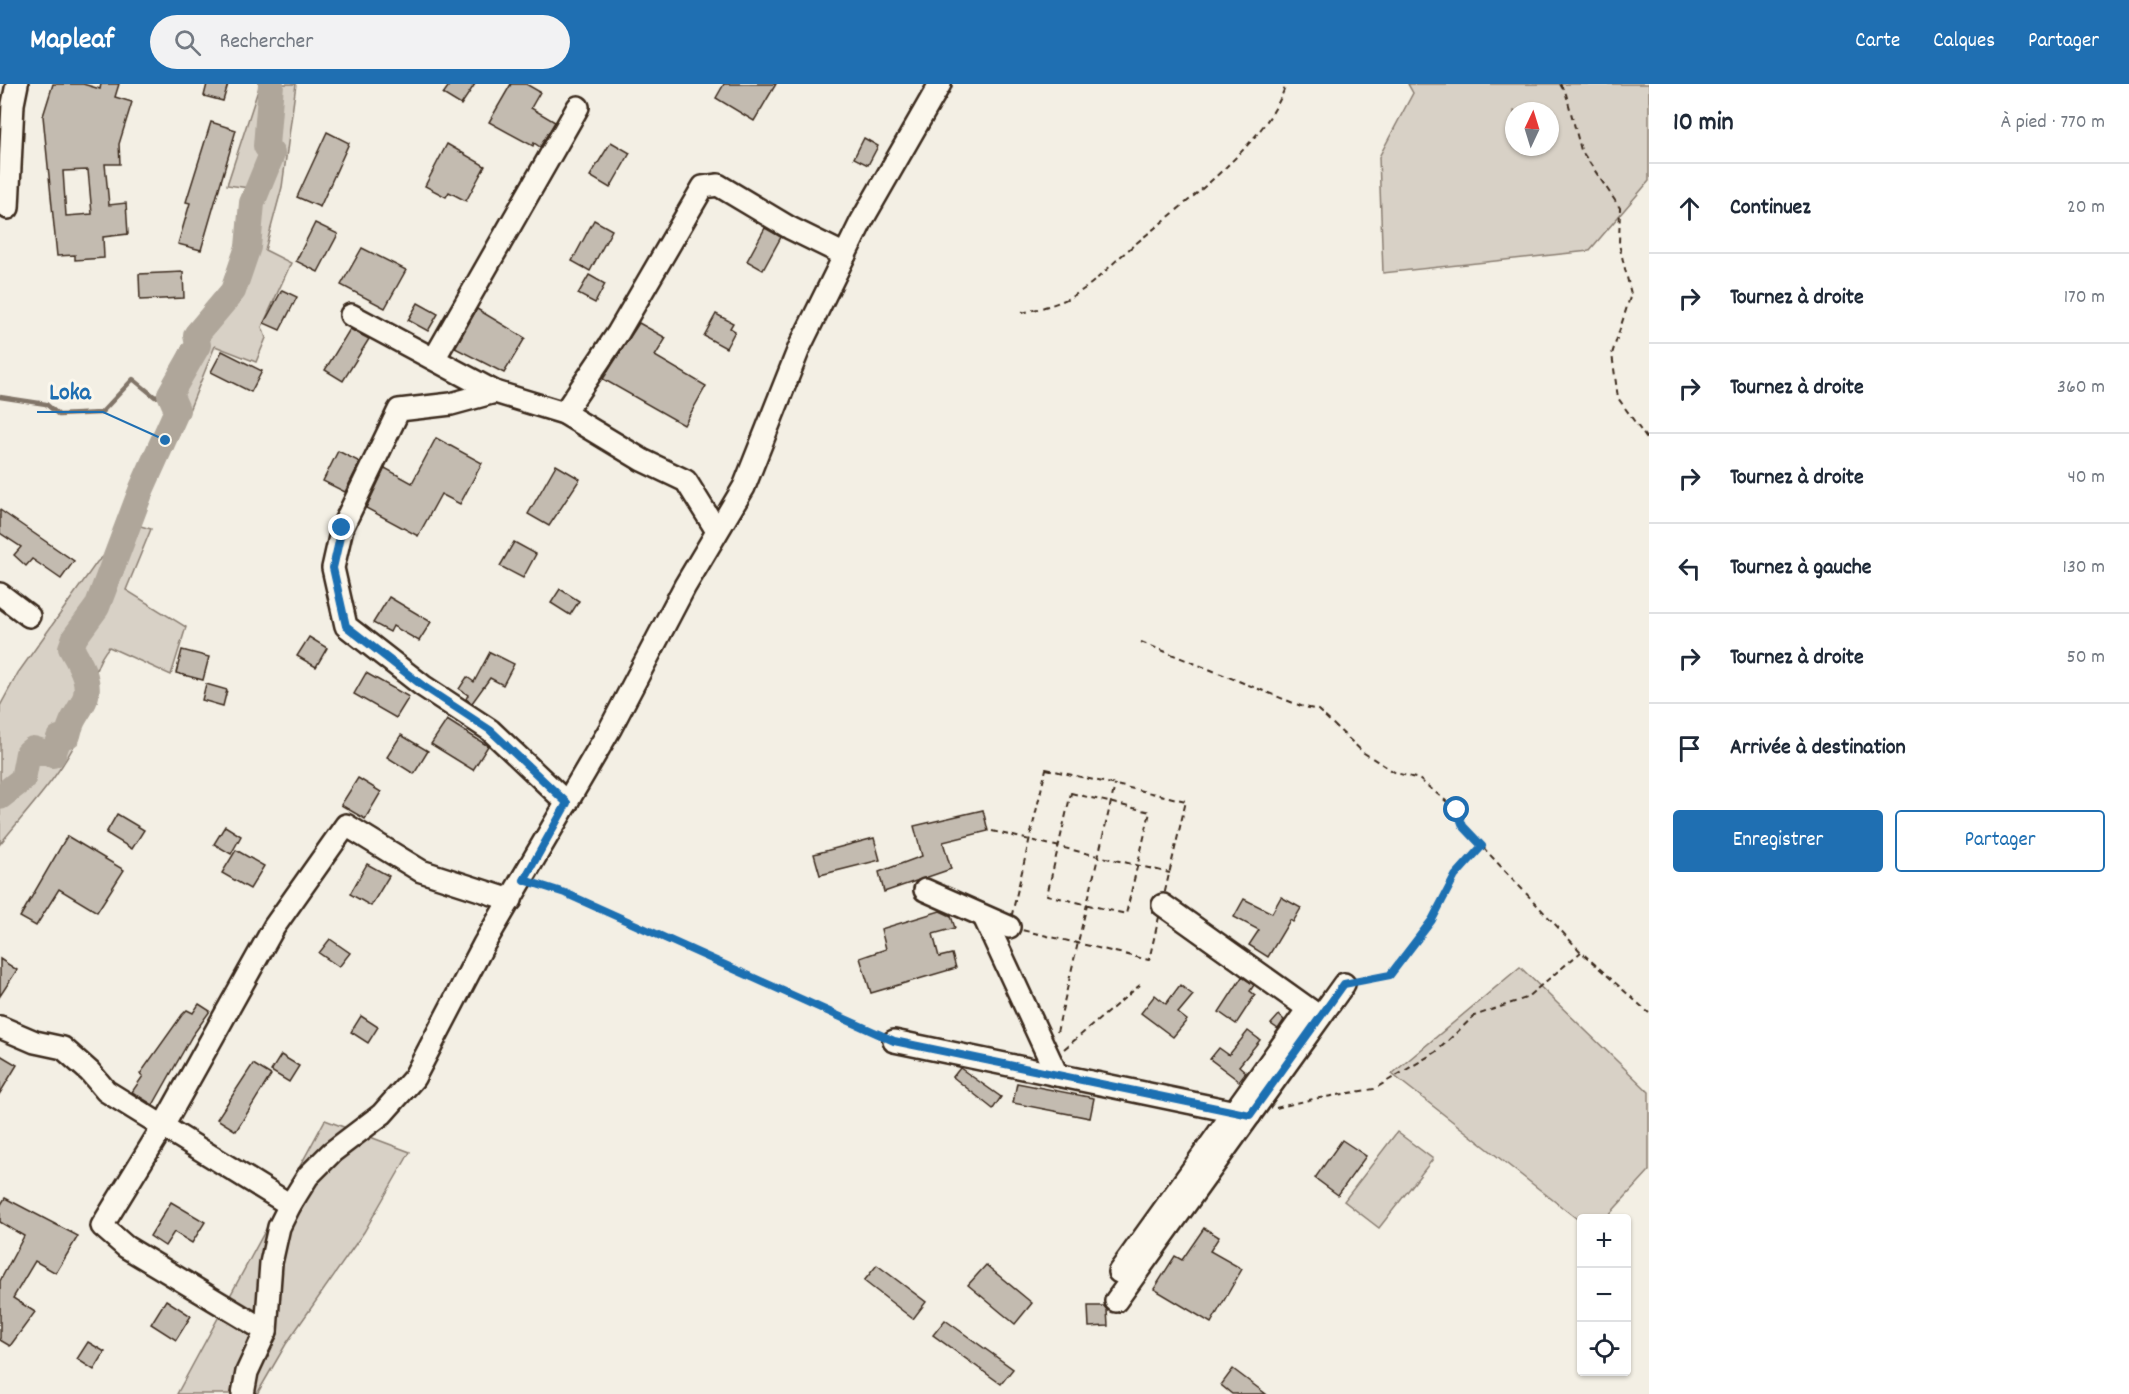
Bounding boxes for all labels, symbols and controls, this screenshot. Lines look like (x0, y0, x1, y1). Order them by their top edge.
search box (150, 15, 570, 69)
text: Mapleaf (30, 22, 114, 62)
icon: search (171, 26, 204, 59)
text: Rechercher (219, 27, 313, 58)
text: Carte (1855, 27, 1900, 57)
text: Calques (1933, 27, 1995, 57)
text: Partager (2028, 27, 2099, 57)
north arrow (1505, 102, 1559, 156)
text: 10 min (1673, 105, 1733, 142)
text: À pied · 770 m (2001, 109, 2105, 137)
icon: ahead (1673, 192, 1706, 225)
text: Continuez (1730, 193, 1811, 224)
text: 20 m (2067, 194, 2105, 222)
icon: right (1673, 282, 1706, 315)
text: Tournez à droite (1730, 283, 1864, 314)
text: 170 m (2064, 284, 2105, 312)
callout: Loka (37, 370, 103, 412)
icon: right (1673, 372, 1706, 405)
text: Tournez à droite (1730, 373, 1864, 404)
text: 360 m (2057, 374, 2105, 402)
text: Loka (49, 377, 92, 411)
icon: right (1673, 462, 1706, 495)
text: Tournez à droite (1730, 463, 1864, 494)
text: 40 m (2067, 464, 2105, 492)
route end (328, 514, 354, 540)
icon: left (1673, 552, 1706, 585)
text: Tournez à gauche (1730, 553, 1872, 584)
text: 130 m (2063, 554, 2105, 582)
icon: right (1673, 642, 1706, 675)
text: Tournez à droite (1730, 643, 1864, 674)
text: 50 m (2067, 644, 2105, 672)
icon: arrive (1673, 732, 1706, 765)
text: Arrivée à destination (1730, 733, 1906, 764)
route start (1443, 796, 1469, 822)
button: Enregistrer (1673, 810, 1883, 872)
button: Partager (1895, 810, 2105, 872)
map controls (1577, 1214, 1631, 1376)
button: + (1577, 1214, 1631, 1268)
button: − (1577, 1268, 1631, 1322)
button: locate (1577, 1322, 1631, 1376)

